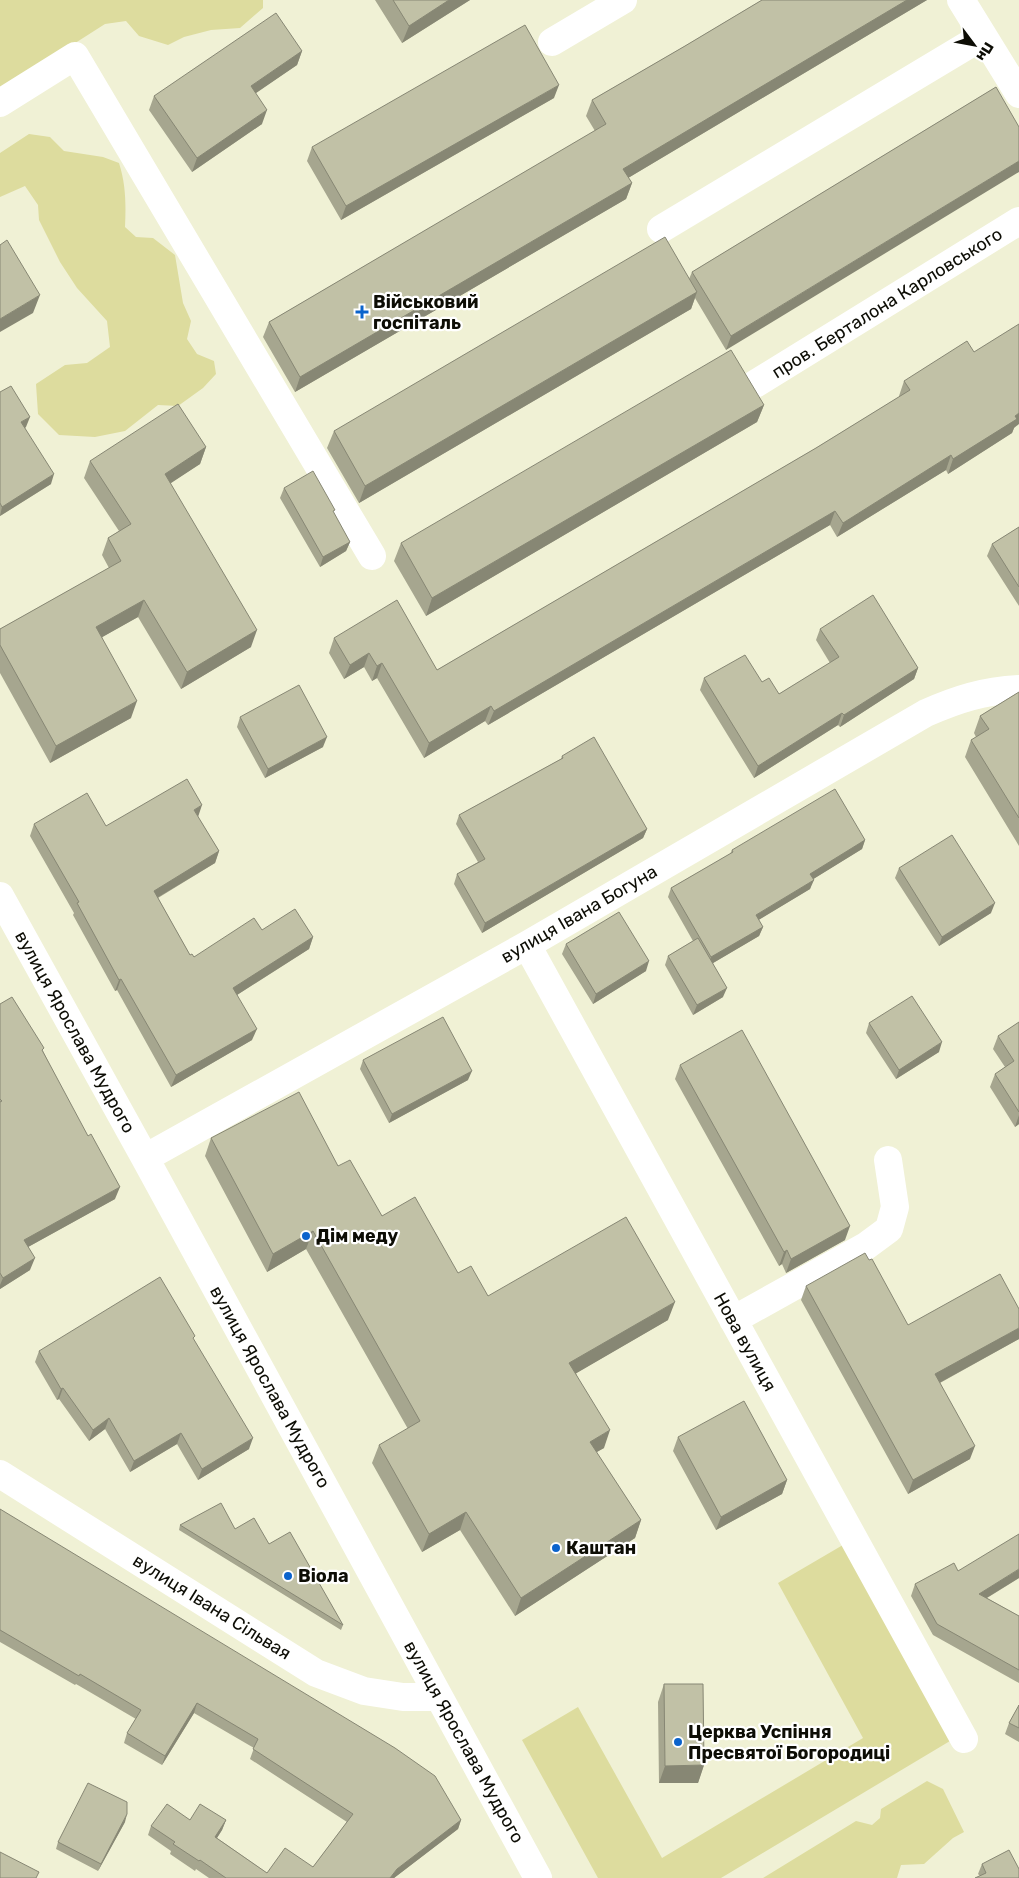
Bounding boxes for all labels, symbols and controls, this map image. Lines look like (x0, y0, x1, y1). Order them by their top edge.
north arrow (949, 20, 999, 70)
text: Пн (972, 39, 997, 64)
street label: пров. Берталона Карловського (768, 223, 1006, 383)
place label: Військовий госпіталь (373, 291, 478, 334)
marker: Військовий госпіталь (355, 305, 369, 319)
street label: вулиця Івана Богуна (497, 860, 661, 968)
street label: вулиця Ярослава Мудрого (10, 927, 140, 1137)
place label: Дім меду (316, 1225, 399, 1247)
marker: Дім меду (300, 1230, 312, 1242)
street label: вулиця Ярослава Мудрого (205, 1282, 335, 1492)
street label: Нова вулиця (709, 1289, 781, 1395)
place label: Каштан (566, 1537, 636, 1559)
marker: Каштан (550, 1542, 562, 1554)
street label: вулиця Івана Сільвая (129, 1549, 295, 1665)
place label: Віола (298, 1565, 349, 1587)
marker: Віола (282, 1570, 294, 1582)
street label: вулиця Ярослава Мудрого (399, 1637, 529, 1847)
place label: Церква Успіння Пресвятої Богородиці (688, 1721, 890, 1764)
marker: Церква Успіння Пресвятої Богородиці (672, 1736, 684, 1748)

